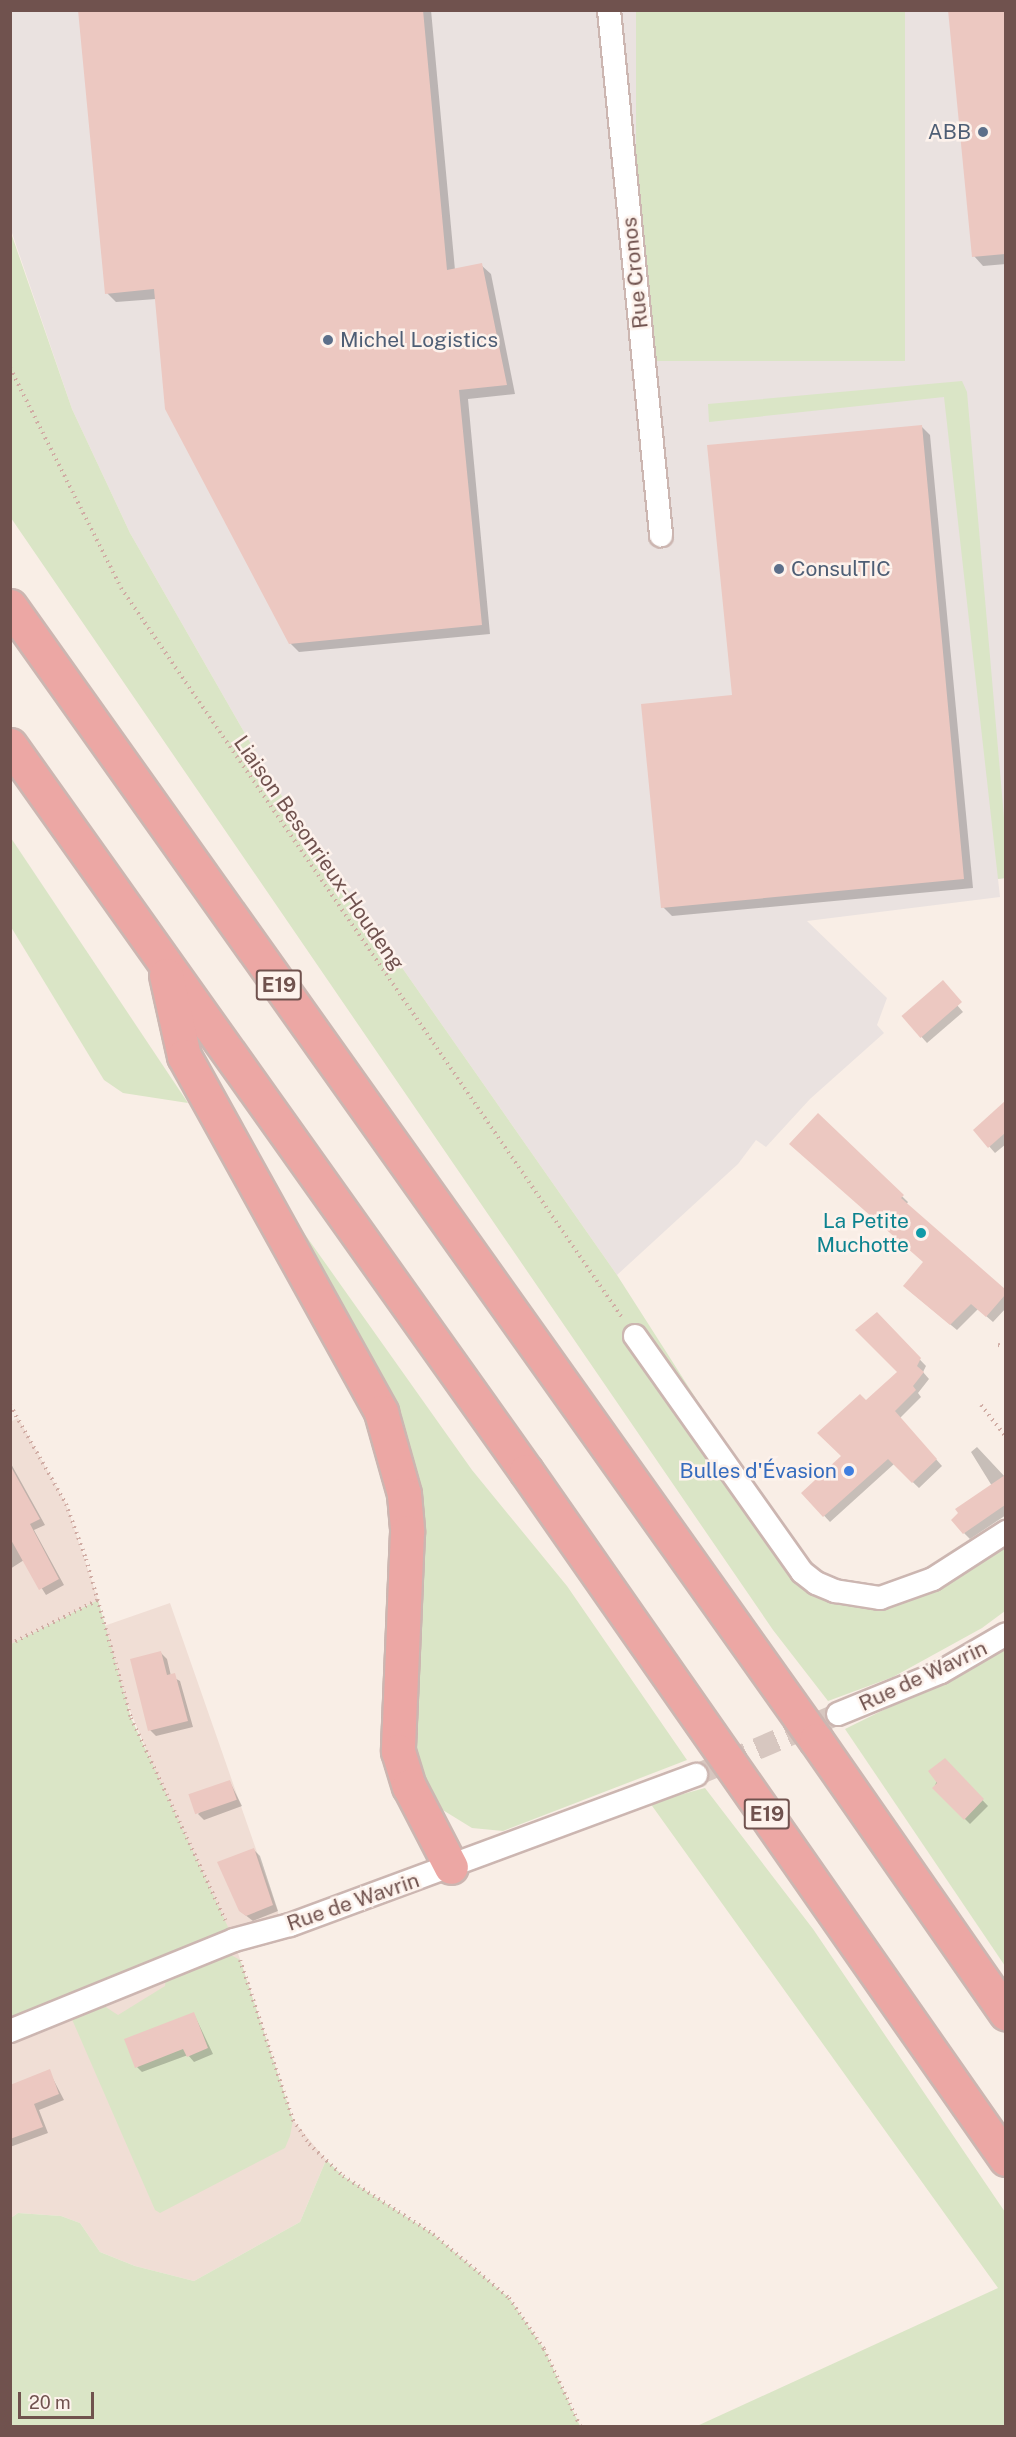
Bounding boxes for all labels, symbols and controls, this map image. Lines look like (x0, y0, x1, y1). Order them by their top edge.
place label: ABB (928, 119, 971, 145)
marker: ABB (976, 125, 990, 139)
street label: Rue Cronos (617, 216, 653, 330)
place label: Michel Logistics (340, 327, 498, 353)
marker: Michel Logistics (321, 333, 335, 347)
place label: ConsulTIC (791, 556, 891, 582)
marker: ConsulTIC (772, 562, 786, 576)
street label: Liaison Besonrieux-Houdeng (228, 731, 410, 975)
road number: E19 (255, 968, 303, 1002)
place label: La Petite Muchotte (817, 1208, 909, 1258)
marker: La Petite Muchotte (914, 1226, 928, 1240)
place label: Bulles d'Évasion (679, 1458, 837, 1484)
marker: Bulles d'Évasion (842, 1464, 856, 1478)
street label: Rue de Wavrin (855, 1635, 991, 1717)
road number: E19 (743, 1797, 791, 1831)
street label: Rue de Wavrin (283, 1867, 423, 1937)
scale bar (21, 2380, 98, 2418)
text: 20 m (29, 2392, 71, 2413)

